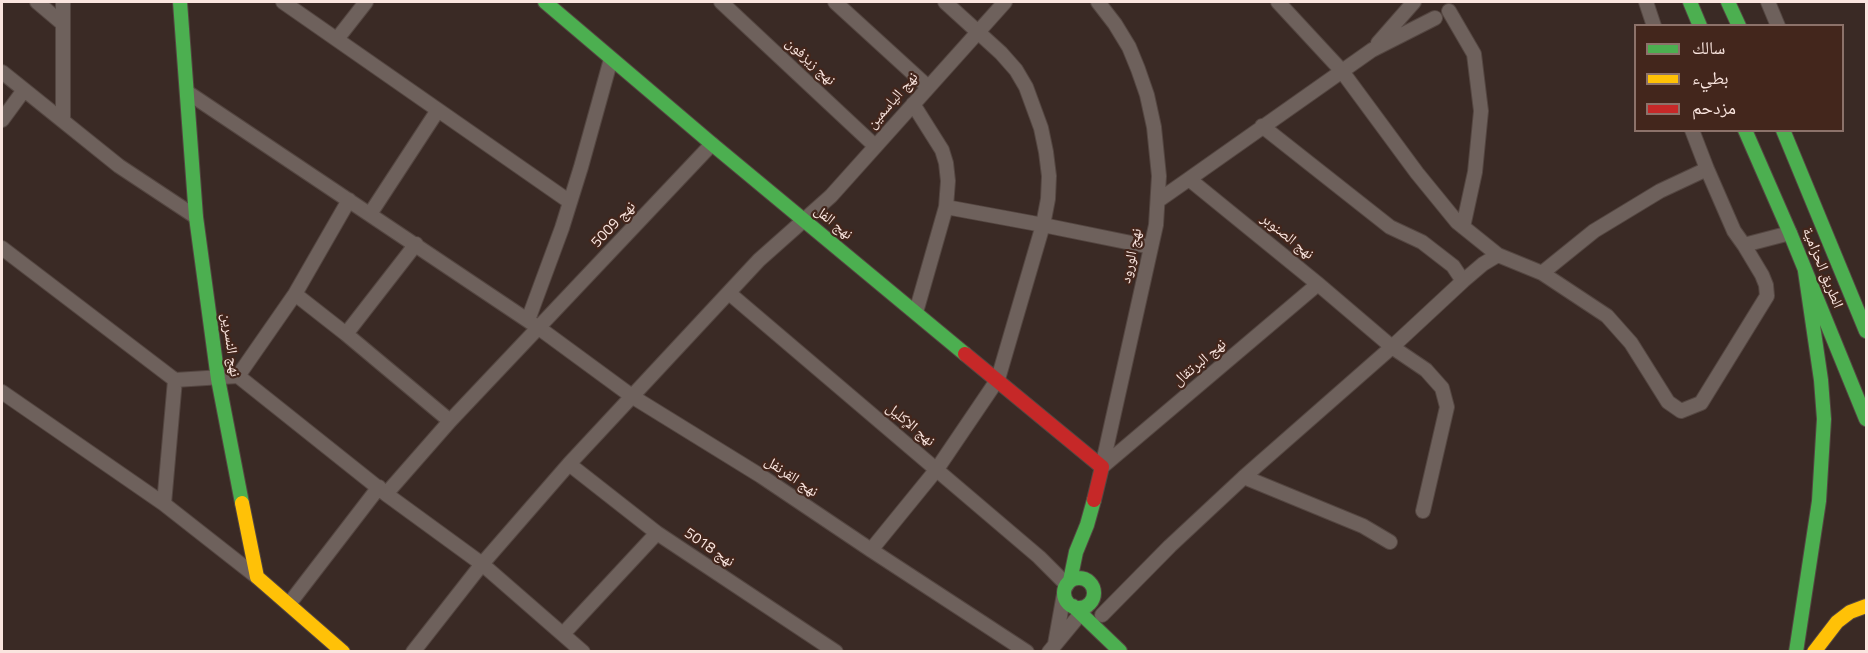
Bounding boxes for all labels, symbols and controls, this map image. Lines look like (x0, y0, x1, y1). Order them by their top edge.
legend (1634, 24, 1844, 132)
street label: نهج زيزفون (781, 34, 839, 90)
text: سالك (1692, 34, 1725, 61)
text: بطيء (1692, 64, 1729, 91)
street label: نهج الياسمين (863, 69, 923, 133)
text: مزدحم (1692, 94, 1736, 121)
street label: نهج 5009 (588, 198, 640, 252)
street label: نهج الفل (810, 202, 856, 244)
street label: نهج الصنوبر (1257, 210, 1317, 264)
street label: الطريق الحزامية (1798, 225, 1846, 311)
street label: نهج الورود (1117, 227, 1147, 285)
street label: نهج النسرين (217, 312, 243, 378)
street label: نهج البرتقال (1170, 336, 1230, 390)
street label: نهج الإكليل (882, 399, 938, 451)
street label: نهج القرنفل (761, 453, 821, 501)
street label: نهج 5018 (680, 525, 738, 571)

